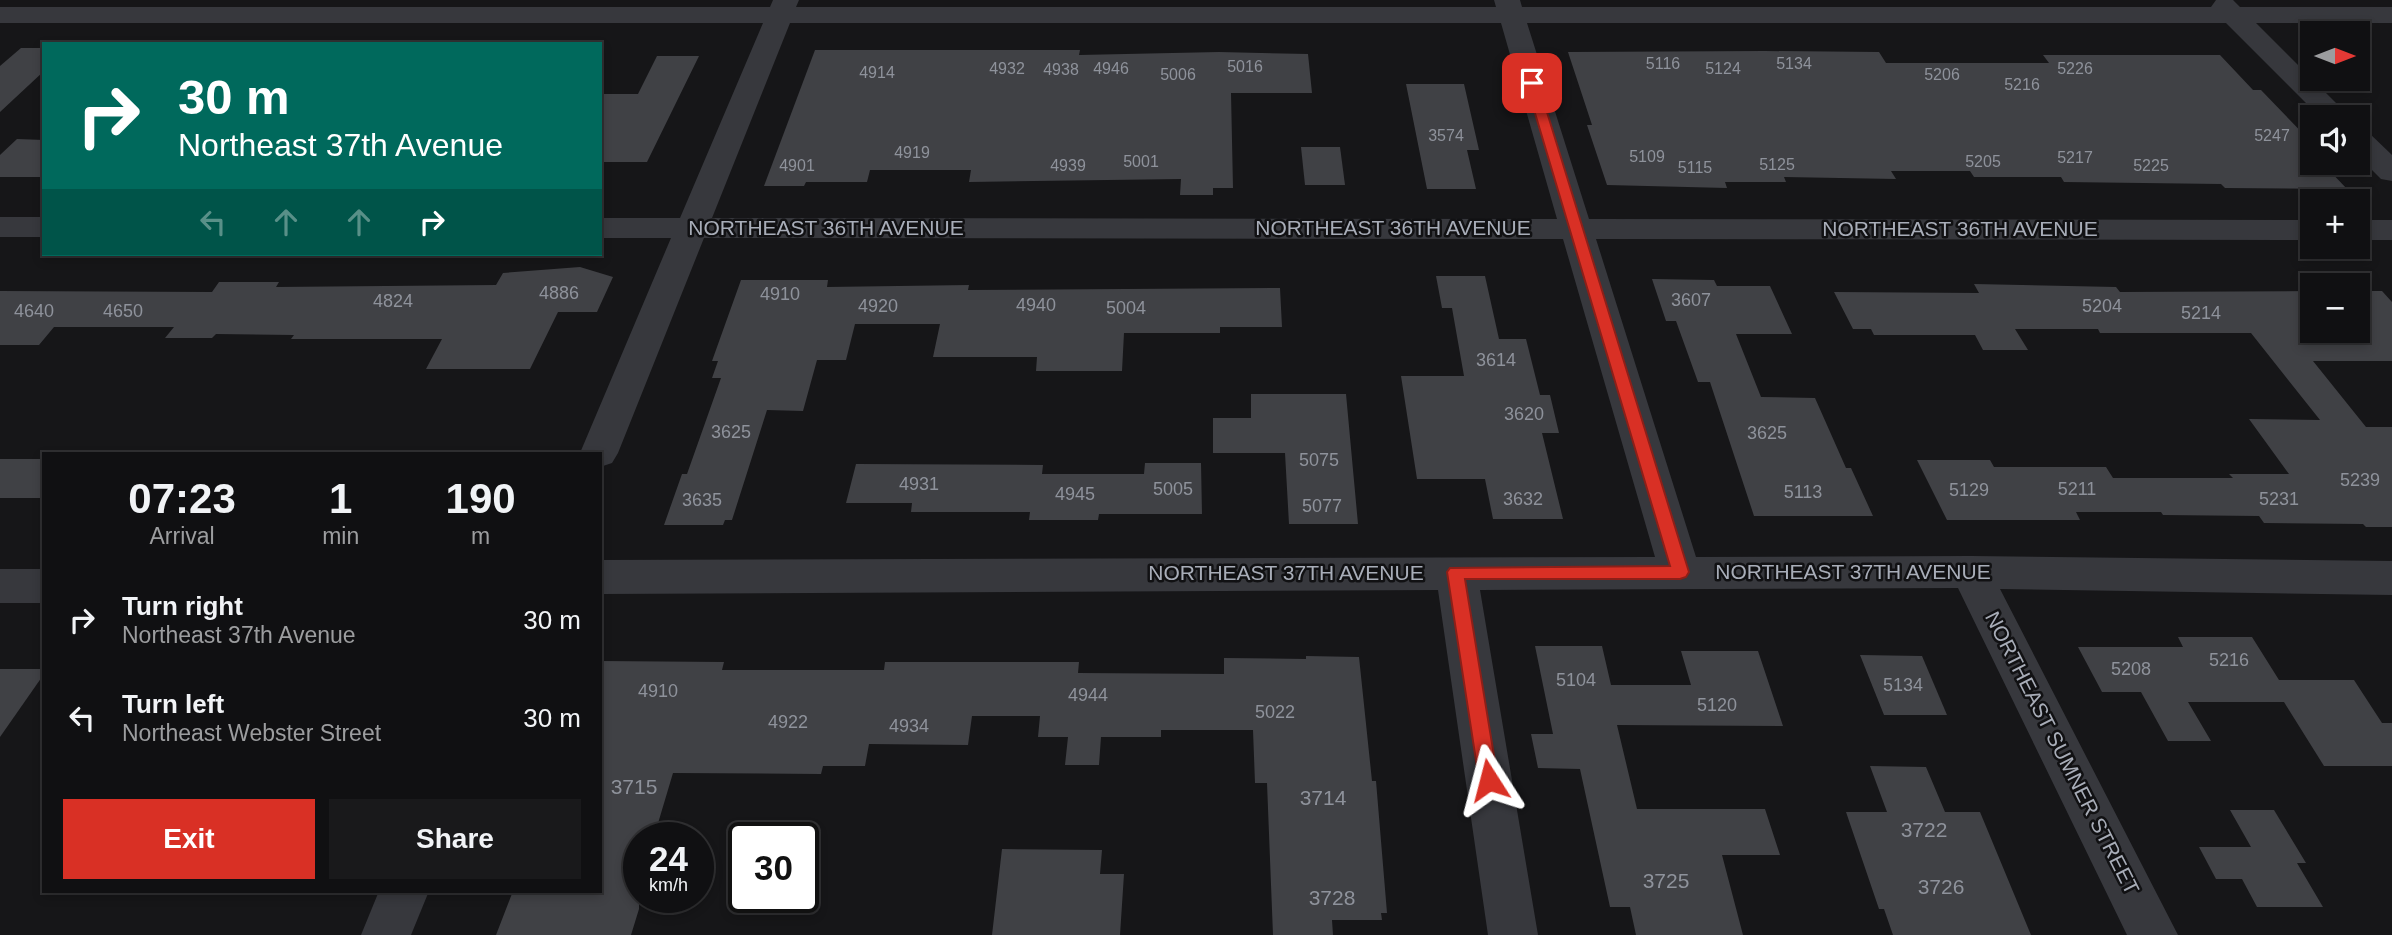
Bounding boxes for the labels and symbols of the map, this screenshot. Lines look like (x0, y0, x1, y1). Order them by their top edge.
north arrow (2300, 21, 2370, 91)
pin (1502, 53, 1562, 113)
house number: 5116 (1646, 55, 1680, 72)
house number: 5134 (1776, 55, 1812, 72)
house number: 5016 (1227, 58, 1263, 75)
house number: 4932 (989, 60, 1025, 77)
house number: 4946 (1093, 60, 1129, 77)
house number: 5124 (1705, 60, 1741, 77)
house number: 5226 (2057, 60, 2093, 77)
house number: 4938 (1043, 61, 1079, 78)
house number: 4914 (859, 64, 895, 81)
house number: 5006 (1160, 66, 1196, 83)
house number: 5206 (1924, 66, 1960, 83)
house number: 5216 (2004, 76, 2040, 93)
house number: 3574 (1428, 127, 1464, 144)
house number: 5247 (2254, 127, 2290, 144)
house number: 4919 (894, 144, 930, 161)
house number: 5109 (1629, 148, 1665, 165)
house number: 5217 (2057, 149, 2093, 166)
house number: 5001 (1123, 153, 1159, 170)
house number: 5205 (1965, 153, 2001, 170)
house number: 5125 (1759, 156, 1795, 173)
house number: 4901 (779, 157, 815, 174)
house number: 4939 (1050, 157, 1086, 174)
house number: 5225 (2133, 157, 2169, 174)
house number: 5115 (1678, 159, 1712, 176)
street label: NORTHEAST 36TH AVENUE (688, 216, 964, 239)
street label: NORTHEAST 36TH AVENUE (1255, 216, 1531, 239)
street label: NORTHEAST 36TH AVENUE (1822, 217, 2098, 240)
house number: 4886 (539, 283, 579, 303)
house number: 4910 (760, 284, 800, 304)
house number: 3607 (1671, 290, 1711, 310)
house number: 4824 (373, 291, 413, 311)
house number: 4940 (1016, 295, 1056, 315)
house number: 4920 (858, 296, 898, 316)
house number: 5204 (2082, 296, 2122, 316)
house number: 5004 (1106, 298, 1146, 318)
house number: 4640 (14, 301, 54, 321)
house number: 4650 (103, 301, 143, 321)
house number: 5214 (2181, 303, 2221, 323)
house number: 3614 (1476, 350, 1516, 370)
house number: 3620 (1504, 404, 1544, 424)
house number: 3625 (711, 422, 751, 442)
house number: 3625 (1747, 423, 1787, 443)
house number: 5075 (1299, 450, 1339, 470)
house number: 5239 (2340, 470, 2380, 490)
house number: 4931 (899, 474, 939, 494)
house number: 5005 (1153, 479, 1193, 499)
house number: 5211 (2058, 479, 2096, 499)
house number: 5129 (1949, 480, 1989, 500)
house number: 5113 (1784, 482, 1822, 502)
house number: 4945 (1055, 484, 1095, 504)
house number: 3632 (1503, 489, 1543, 509)
house number: 5231 (2259, 489, 2299, 509)
house number: 3635 (682, 490, 722, 510)
house number: 5077 (1302, 496, 1342, 516)
street label: NORTHEAST 37TH AVENUE (1715, 560, 1991, 583)
street label: NORTHEAST 37TH AVENUE (1148, 561, 1424, 584)
street label: NORTHEAST SUMNER STREET (1981, 608, 2144, 898)
house number: 5216 (2209, 650, 2249, 670)
house number: 5208 (2111, 659, 2151, 679)
house number: 5104 (1556, 670, 1596, 690)
house number: 5134 (1883, 675, 1923, 695)
house number: 4910 (638, 681, 678, 701)
house number: 4944 (1068, 685, 1108, 705)
house number: 5120 (1697, 695, 1737, 715)
house number: 5022 (1255, 702, 1295, 722)
house number: 4922 (768, 712, 808, 732)
house number: 4934 (889, 716, 929, 736)
position arrow (1452, 743, 1526, 817)
house number: 3715 (611, 775, 657, 798)
house number: 3714 (1300, 786, 1347, 809)
house number: 3722 (1901, 818, 1947, 841)
speed limit sign: 30 (728, 822, 819, 913)
house number: 3725 (1643, 869, 1689, 892)
house number: 3726 (1918, 875, 1964, 898)
house number: 3728 (1309, 886, 1355, 909)

